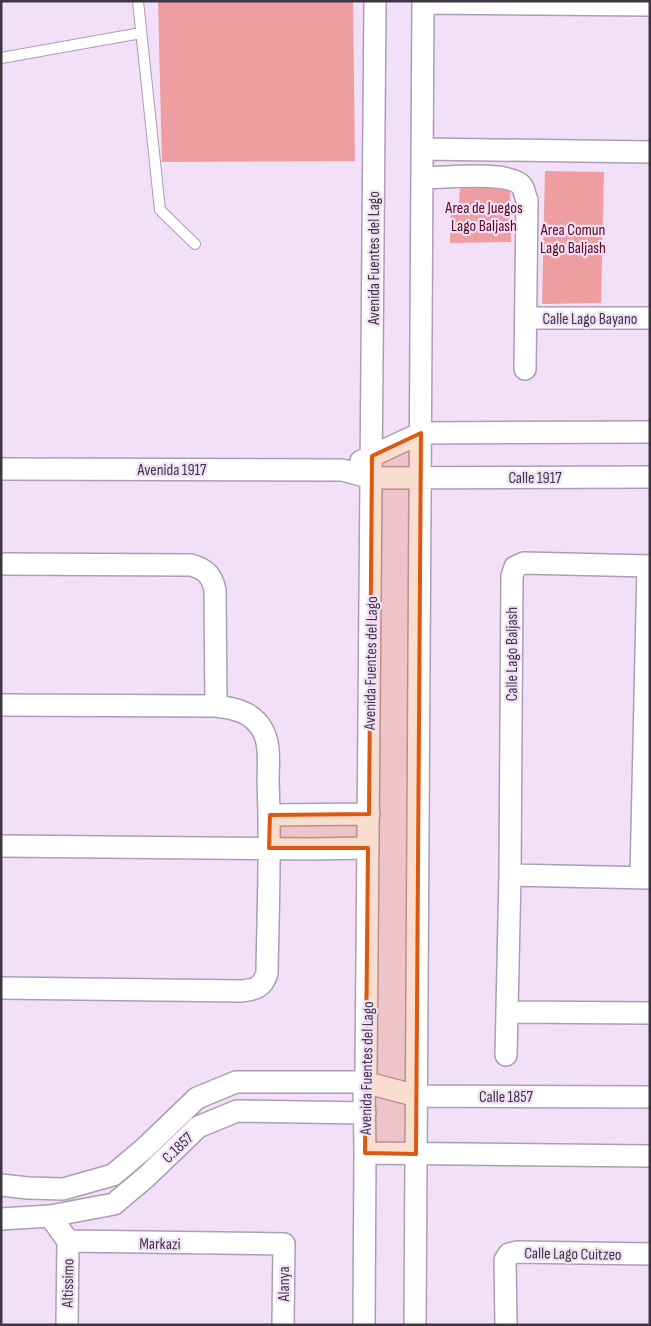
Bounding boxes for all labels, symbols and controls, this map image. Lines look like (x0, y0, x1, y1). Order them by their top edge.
street label: Avenida Fuentes del Lago (365, 191, 384, 326)
park label: Area de Juegos Lago Baljash (444, 199, 523, 236)
park label: Area Comun Lago Baljash (540, 221, 606, 258)
street label: Calle Lago Bayano (543, 310, 637, 329)
street label: Avenida 1917 (136, 461, 207, 480)
street label: Calle 1917 (508, 469, 562, 488)
street label: Avenida Fuentes del Lago (361, 596, 382, 731)
street label: Calle Lago Baljash (503, 607, 522, 701)
street label: Avenida Fuentes del Lago (357, 1001, 378, 1136)
street label: Calle 1857 (479, 1088, 534, 1107)
street label: C.1857 (158, 1128, 198, 1167)
street label: Markazi (139, 1235, 181, 1254)
street label: Calle Lago Cuitzeo (524, 1244, 622, 1265)
street label: Altissimo (59, 1258, 78, 1309)
street label: Alanya (275, 1266, 294, 1303)

